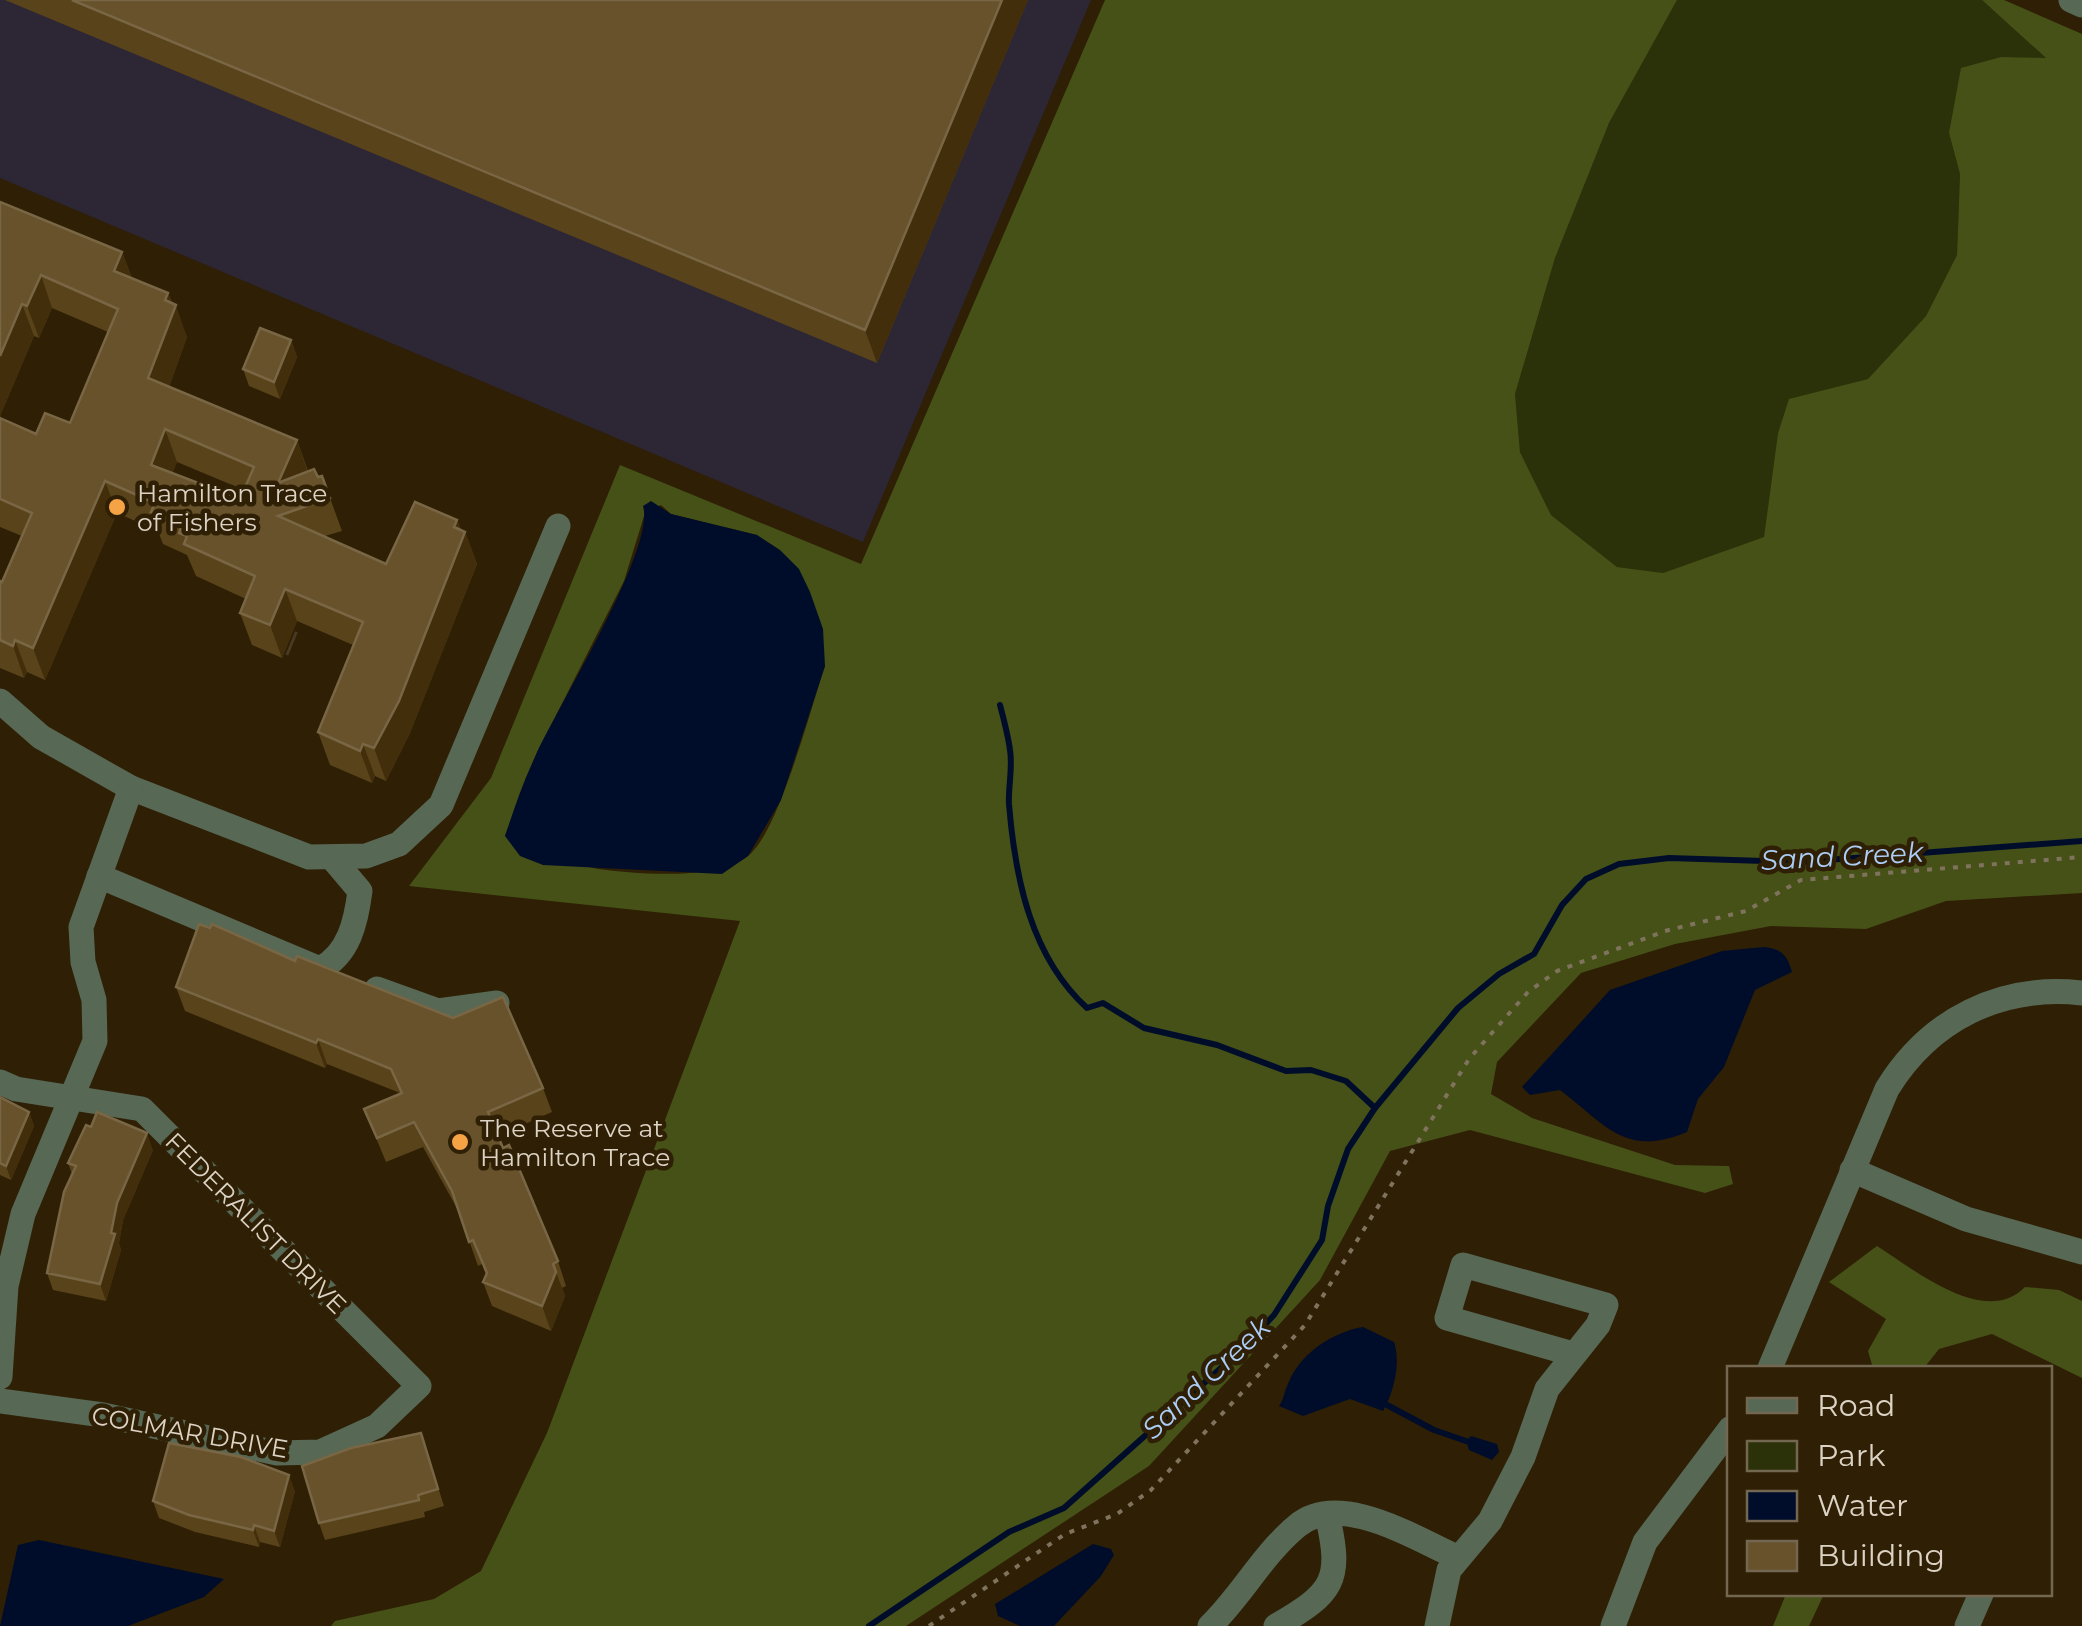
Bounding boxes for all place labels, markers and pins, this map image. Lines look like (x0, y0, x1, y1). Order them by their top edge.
place label: Hamilton Trace of Fishers (137, 478, 327, 537)
marker: Hamilton Trace of Fishers (106, 496, 128, 518)
place label: The Reserve at Hamilton Trace (480, 1113, 670, 1172)
marker: The Reserve at Hamilton Trace (449, 1131, 471, 1153)

